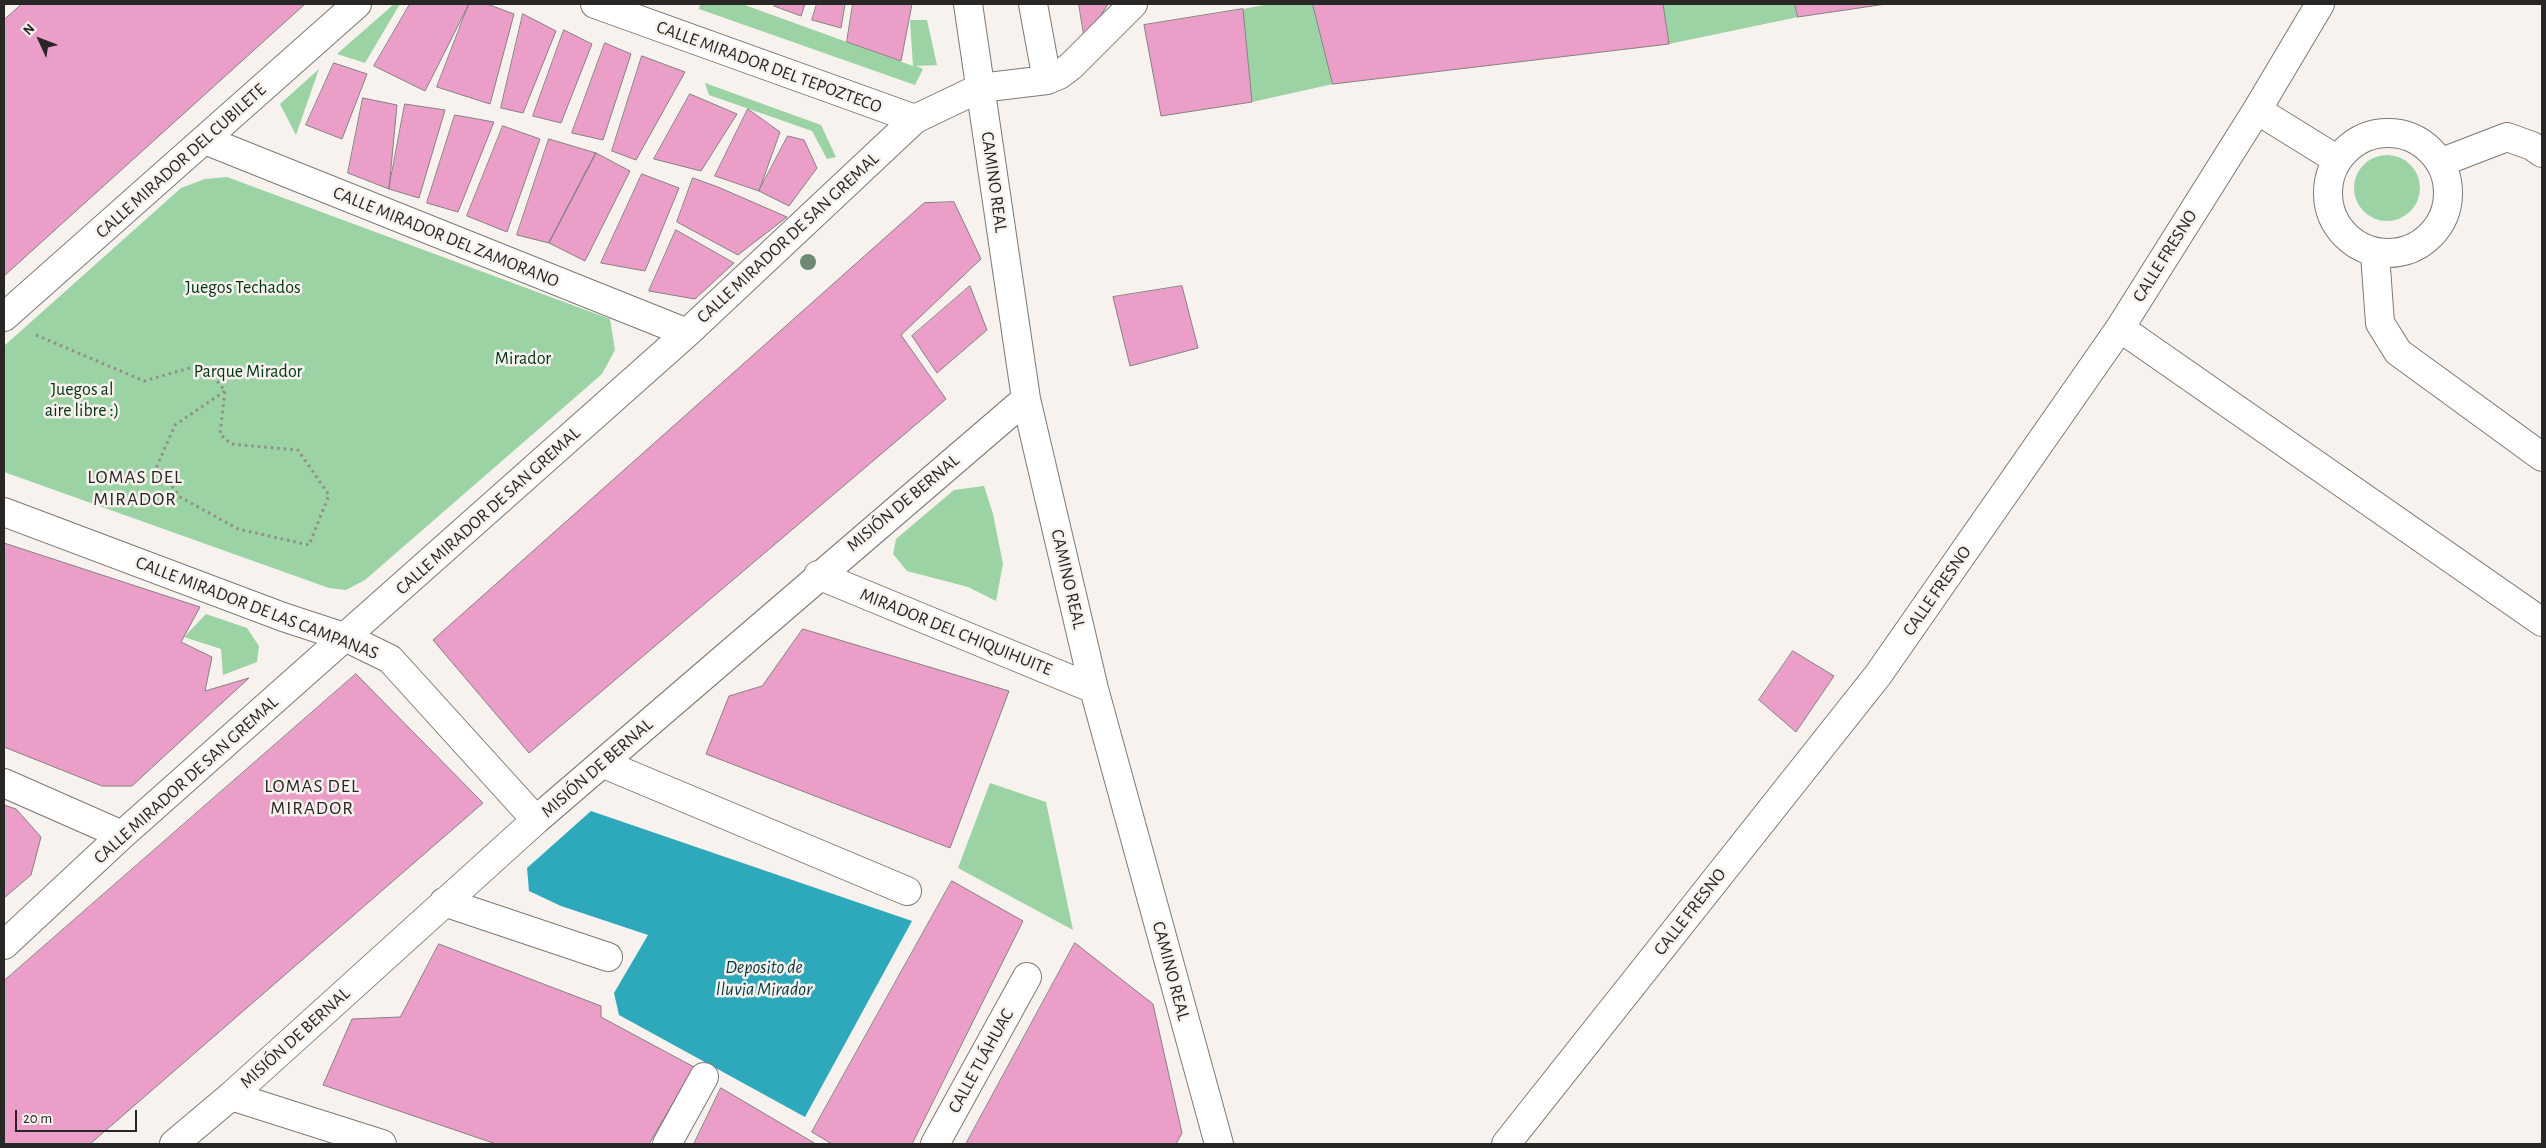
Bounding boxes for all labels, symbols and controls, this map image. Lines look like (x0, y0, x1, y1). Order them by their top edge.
north arrow (15, 15, 65, 65)
street label: CALLE MIRADOR DEL TEPOZTECO (653, 16, 885, 118)
text: N (21, 21, 37, 38)
street label: CALLE MIRADOR DEL CUBILETE (92, 79, 270, 243)
street label: CAMINO REAL (976, 130, 1012, 234)
street label: CALLE MIRADOR DE SAN GREMAL (693, 148, 883, 328)
street label: CALLE MIRADOR DEL ZAMORANO (330, 182, 562, 292)
street label: CALLE FRESNO (2128, 206, 2202, 306)
park label: Juegos Techados (185, 277, 301, 299)
park label: Mirador (495, 348, 551, 370)
park label: Parque Mirador (194, 361, 302, 383)
park label: Juegos al aire libre :) (45, 379, 119, 422)
street label: CALLE MIRADOR DE SAN GREMAL (391, 422, 585, 600)
street label: MISIÓN DE BERNAL (842, 450, 964, 556)
district label: LOMAS DEL MIRADOR (86, 466, 184, 510)
street label: CAMINO REAL (1046, 527, 1090, 631)
street label: CALLE FRESNO (1898, 542, 1976, 640)
street label: CALLE MIRADOR DE LAS CAMPANAS (132, 552, 382, 664)
street label: MIRADOR DEL CHIQUIHUITE (857, 583, 1055, 681)
street label: CALLE MIRADOR DE SAN GREMAL (89, 691, 283, 869)
street label: MISIÓN DE BERNAL (537, 714, 657, 822)
district label: LOMAS DEL MIRADOR (263, 775, 361, 819)
street label: CALLE FRESNO (1649, 864, 1731, 960)
street label: CAMINO REAL (1147, 919, 1195, 1023)
water label: Deposito de lluvia Mirador (716, 956, 812, 1000)
street label: MISIÓN DE BERNAL (236, 983, 354, 1093)
street label: CALLE TLÁHUAC (943, 1005, 1019, 1117)
scale bar (18, 1100, 140, 1132)
text: 20 m (23, 1111, 52, 1126)

